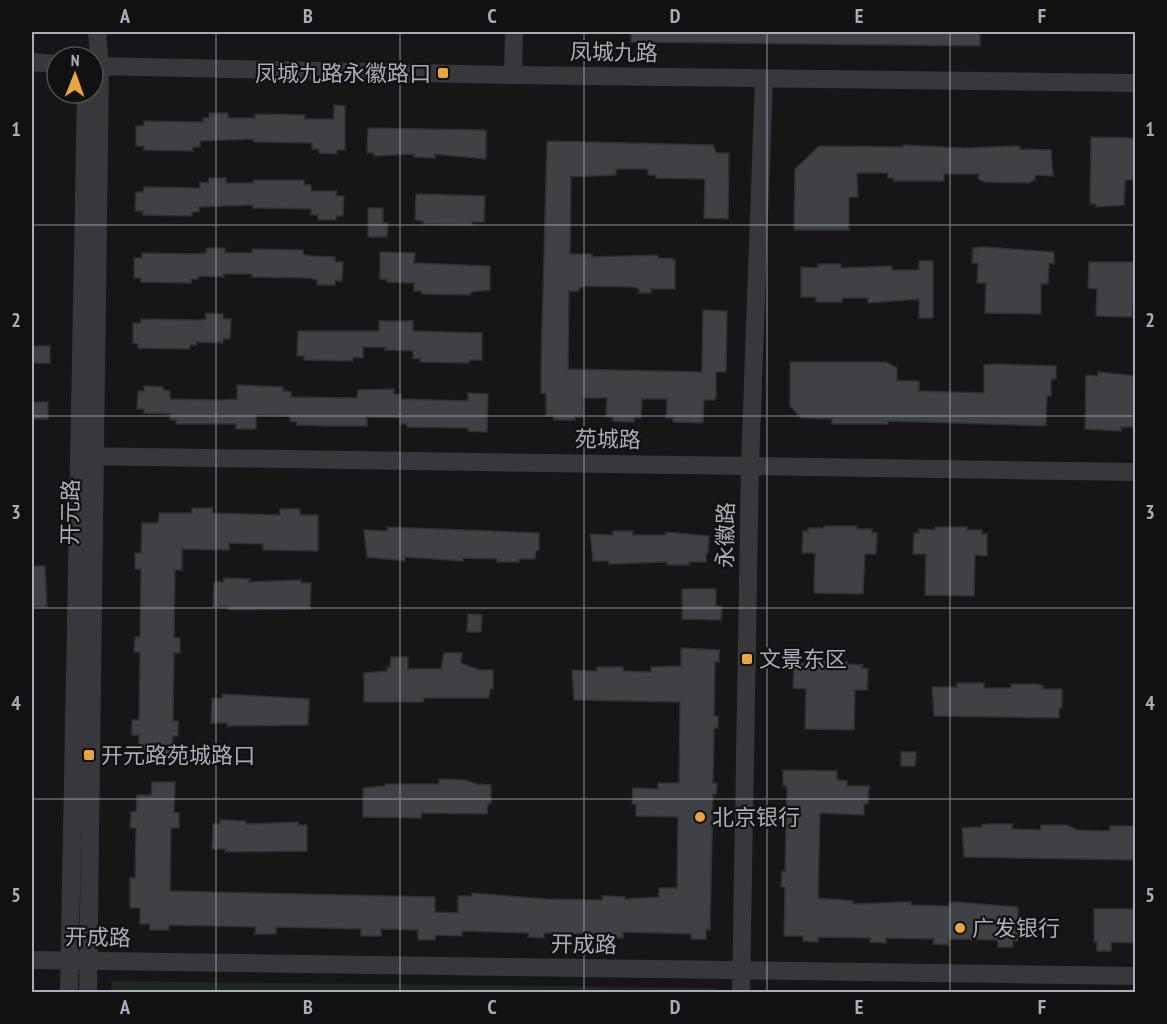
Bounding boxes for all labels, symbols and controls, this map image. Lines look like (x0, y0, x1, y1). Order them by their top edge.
text: A (119, 3, 131, 29)
text: B (303, 3, 313, 29)
text: C (487, 3, 497, 29)
text: D (670, 3, 681, 29)
text: E (855, 3, 863, 29)
text: F (1038, 3, 1046, 29)
street label: 凤城九路 (570, 37, 658, 67)
north arrow (45, 45, 105, 105)
text: N (71, 50, 80, 70)
place label: 凤城九路永徽路口 (255, 59, 431, 87)
marker: 凤城九路永徽路口 (436, 66, 450, 80)
text: 1 (11, 116, 21, 142)
text: 1 (1145, 116, 1155, 142)
text: 2 (11, 307, 21, 333)
text: 2 (1145, 307, 1155, 333)
street label: 苑城路 (575, 424, 641, 454)
street label: 开元路 (55, 479, 85, 545)
text: 3 (11, 499, 21, 525)
text: 3 (1145, 499, 1155, 525)
street label: 永徽路 (710, 502, 740, 568)
place label: 文景东区 (759, 645, 847, 673)
marker: 文景东区 (740, 652, 754, 666)
text: 4 (11, 690, 21, 716)
text: 4 (1145, 690, 1155, 716)
place label: 开元路苑城路口 (101, 741, 255, 769)
marker: 开元路苑城路口 (82, 748, 96, 762)
place label: 北京银行 (712, 803, 800, 831)
marker: 北京银行 (693, 810, 707, 824)
text: 5 (11, 882, 21, 908)
text: 5 (1145, 882, 1155, 908)
place label: 广发银行 (972, 914, 1060, 942)
marker: 广发银行 (953, 921, 967, 935)
street label: 开成路 (65, 922, 131, 952)
street label: 开成路 (551, 929, 617, 959)
text: A (119, 994, 131, 1020)
text: B (303, 994, 313, 1020)
text: C (487, 994, 497, 1020)
text: D (670, 994, 681, 1020)
text: E (855, 994, 863, 1020)
text: F (1038, 994, 1046, 1020)

